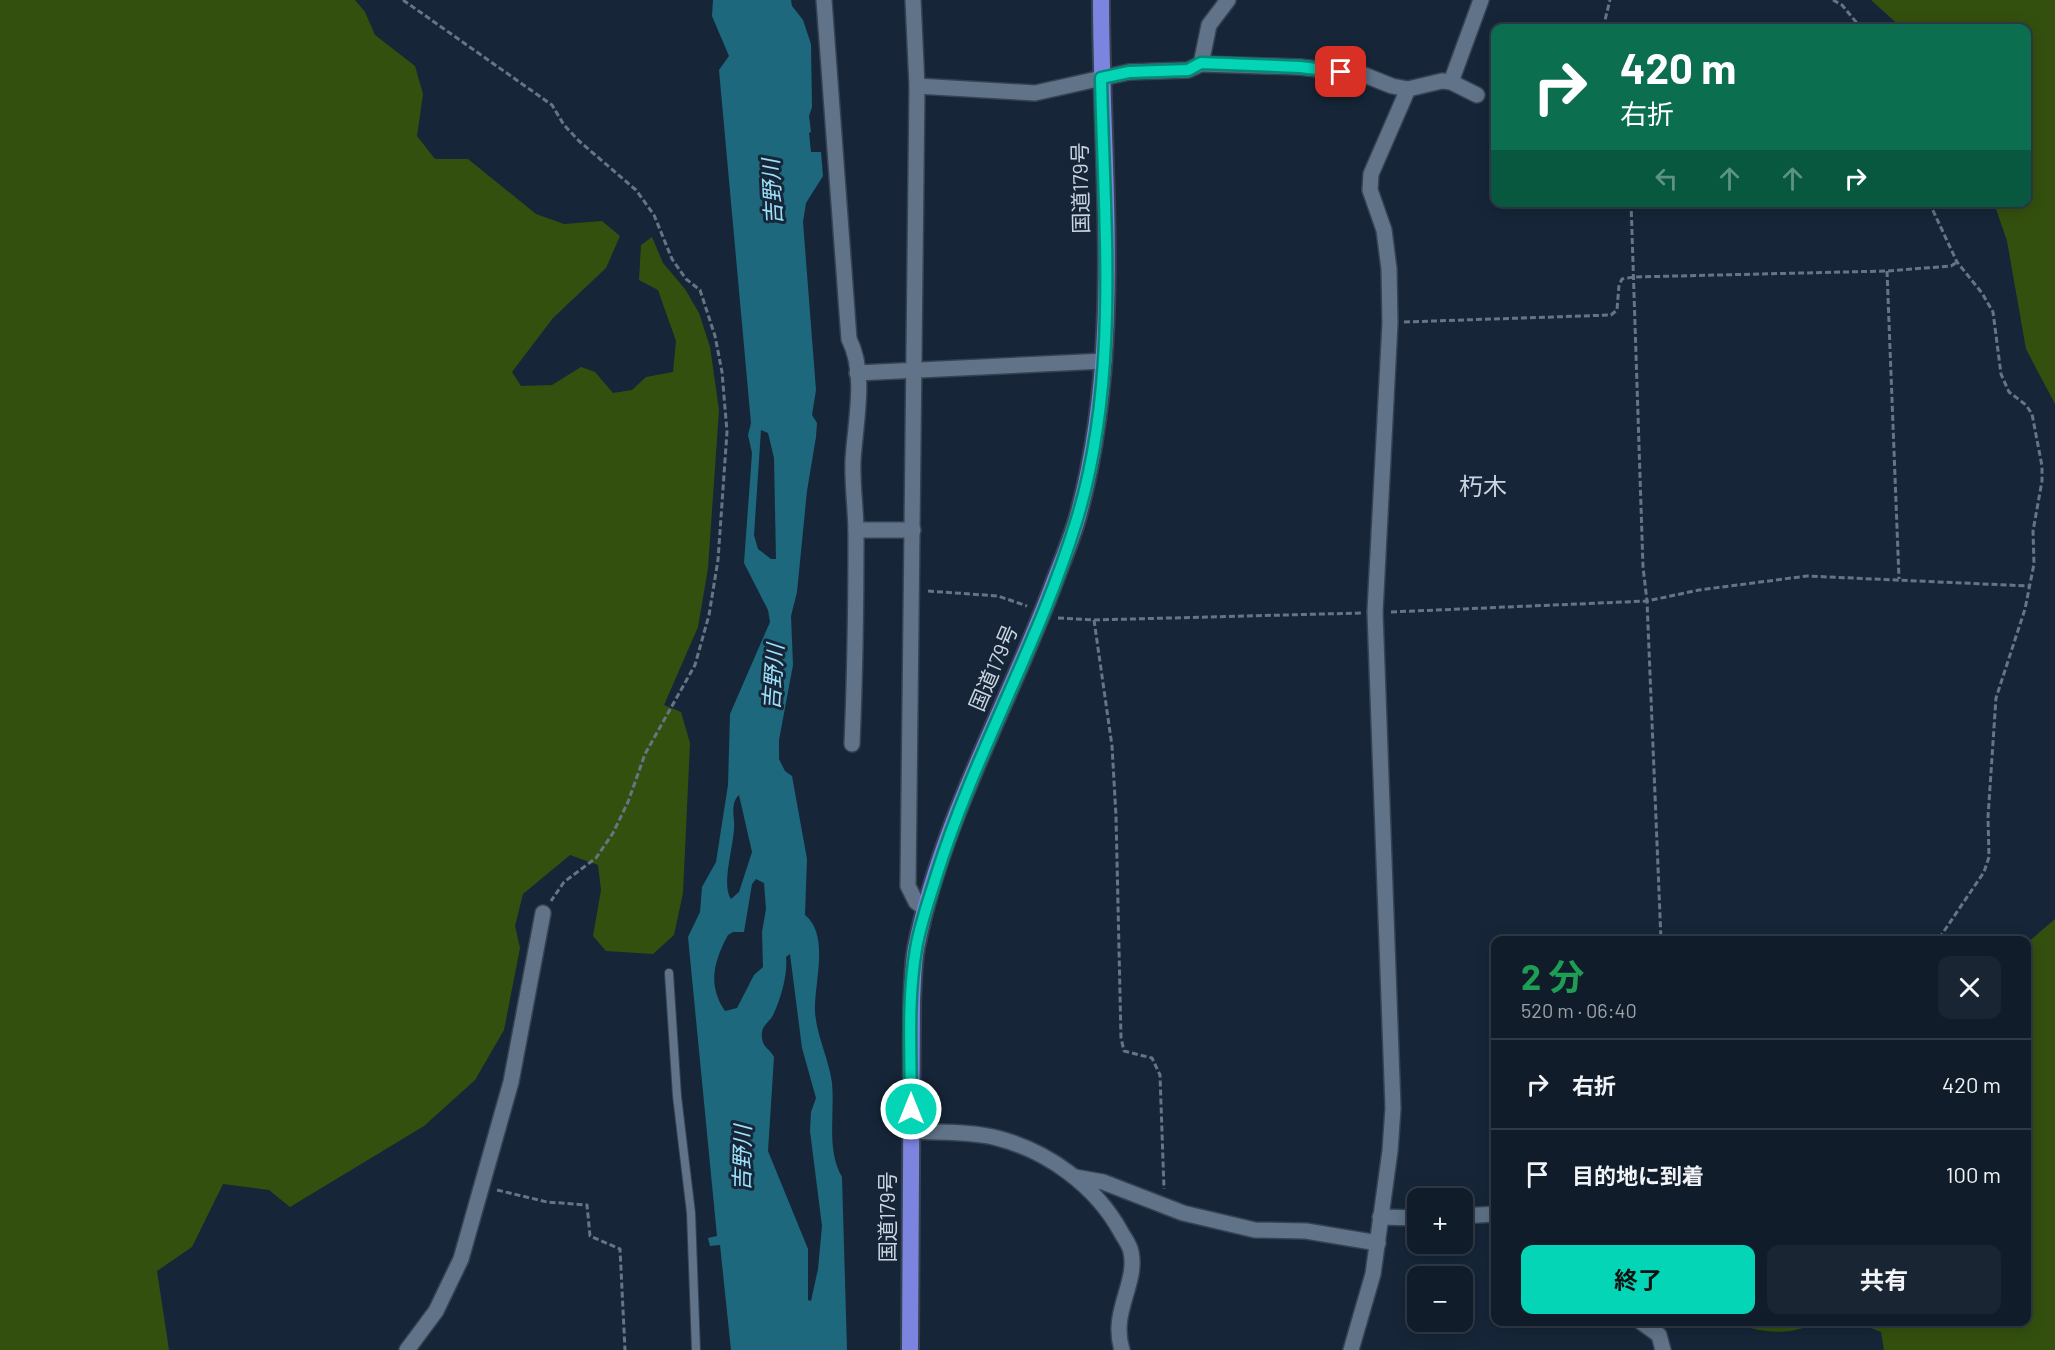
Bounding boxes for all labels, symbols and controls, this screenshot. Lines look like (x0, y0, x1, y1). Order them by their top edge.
text: 420 m (1620, 42, 1736, 92)
pin (1315, 46, 1366, 97)
icon: right (1521, 48, 1599, 126)
icon: arrive (1324, 55, 1357, 88)
text: 右折 (1620, 97, 1674, 129)
street label: 国道179号 (1066, 142, 1093, 234)
water label: 吉野川 (756, 156, 786, 226)
icon: left (1650, 162, 1683, 195)
icon: ahead (1713, 162, 1746, 195)
icon: ahead (1776, 162, 1809, 195)
icon: right (1839, 162, 1872, 195)
district label: 朽木 (1459, 471, 1507, 500)
street label: 国道179号 (963, 621, 1022, 714)
water label: 吉野川 (757, 641, 787, 711)
text: 2 分 (1521, 954, 1584, 997)
button: close (1938, 956, 2001, 1019)
text: 520 m · 06:40 (1521, 998, 1637, 1022)
icon: right (1521, 1068, 1554, 1101)
text: 420 m (1942, 1071, 2001, 1097)
text: 右折 (1572, 1072, 1616, 1098)
position arrow (879, 1077, 943, 1141)
water label: 吉野川 (727, 1123, 755, 1191)
icon: arrive (1521, 1158, 1554, 1191)
text: 100 m (1946, 1161, 2001, 1187)
text: 目的地に到着 (1572, 1162, 1704, 1188)
street label: 国道179号 (874, 1171, 899, 1263)
map controls (1407, 1188, 1473, 1332)
button: + (1407, 1188, 1473, 1254)
button: 終了 (1521, 1245, 1755, 1314)
button: 共有 (1767, 1245, 2001, 1314)
button: − (1407, 1266, 1473, 1332)

